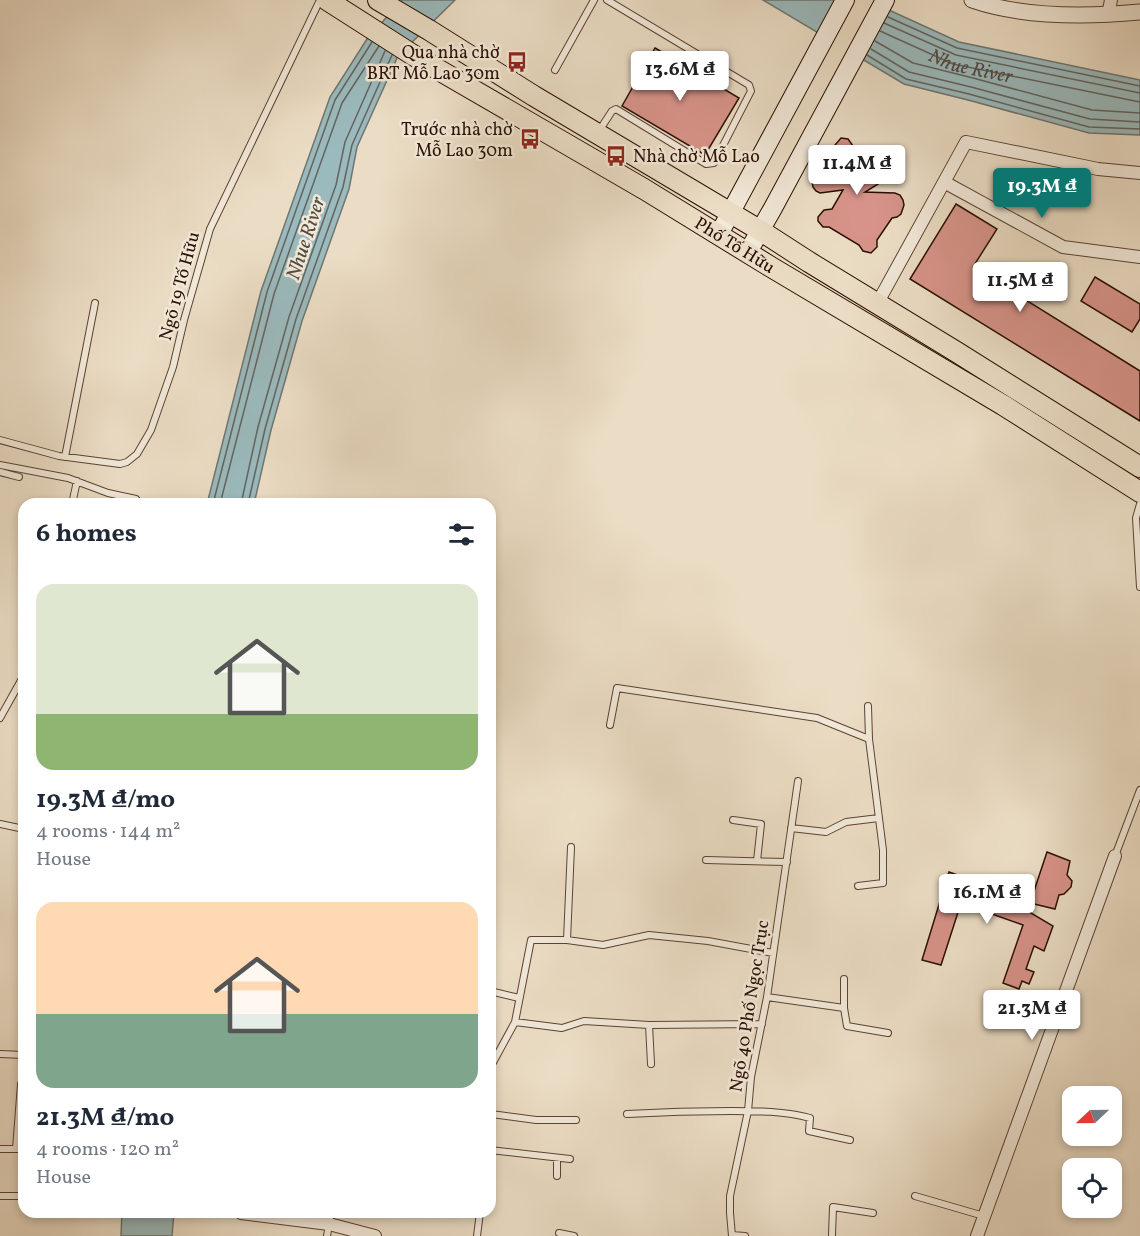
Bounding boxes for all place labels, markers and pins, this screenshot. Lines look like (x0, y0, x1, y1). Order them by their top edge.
place label: Qua nhà chờ BRT Mỗ Lao 30m (367, 41, 500, 87)
bus stop icon: Qua nhà chờ BRT Mỗ Lao 30m (505, 50, 529, 74)
pin: 13.6M ₫ (625, 51, 735, 102)
place label: Trước nhà chờ Mỗ Lao 30m (401, 118, 513, 164)
bus stop icon: Trước nhà chờ Mỗ Lao 30m (518, 127, 542, 151)
bus stop icon: Nhà chờ Mỗ Lao (604, 144, 628, 168)
place label: Nhà chờ Mỗ Lao (633, 145, 760, 170)
pin: 11.4M ₫ (802, 145, 912, 196)
pin: 19.3M ₫ (987, 168, 1097, 219)
pin: 11.5M ₫ (965, 262, 1075, 313)
pin: 16.1M ₫ (932, 874, 1042, 925)
pin: 21.3M ₫ (977, 990, 1087, 1041)

